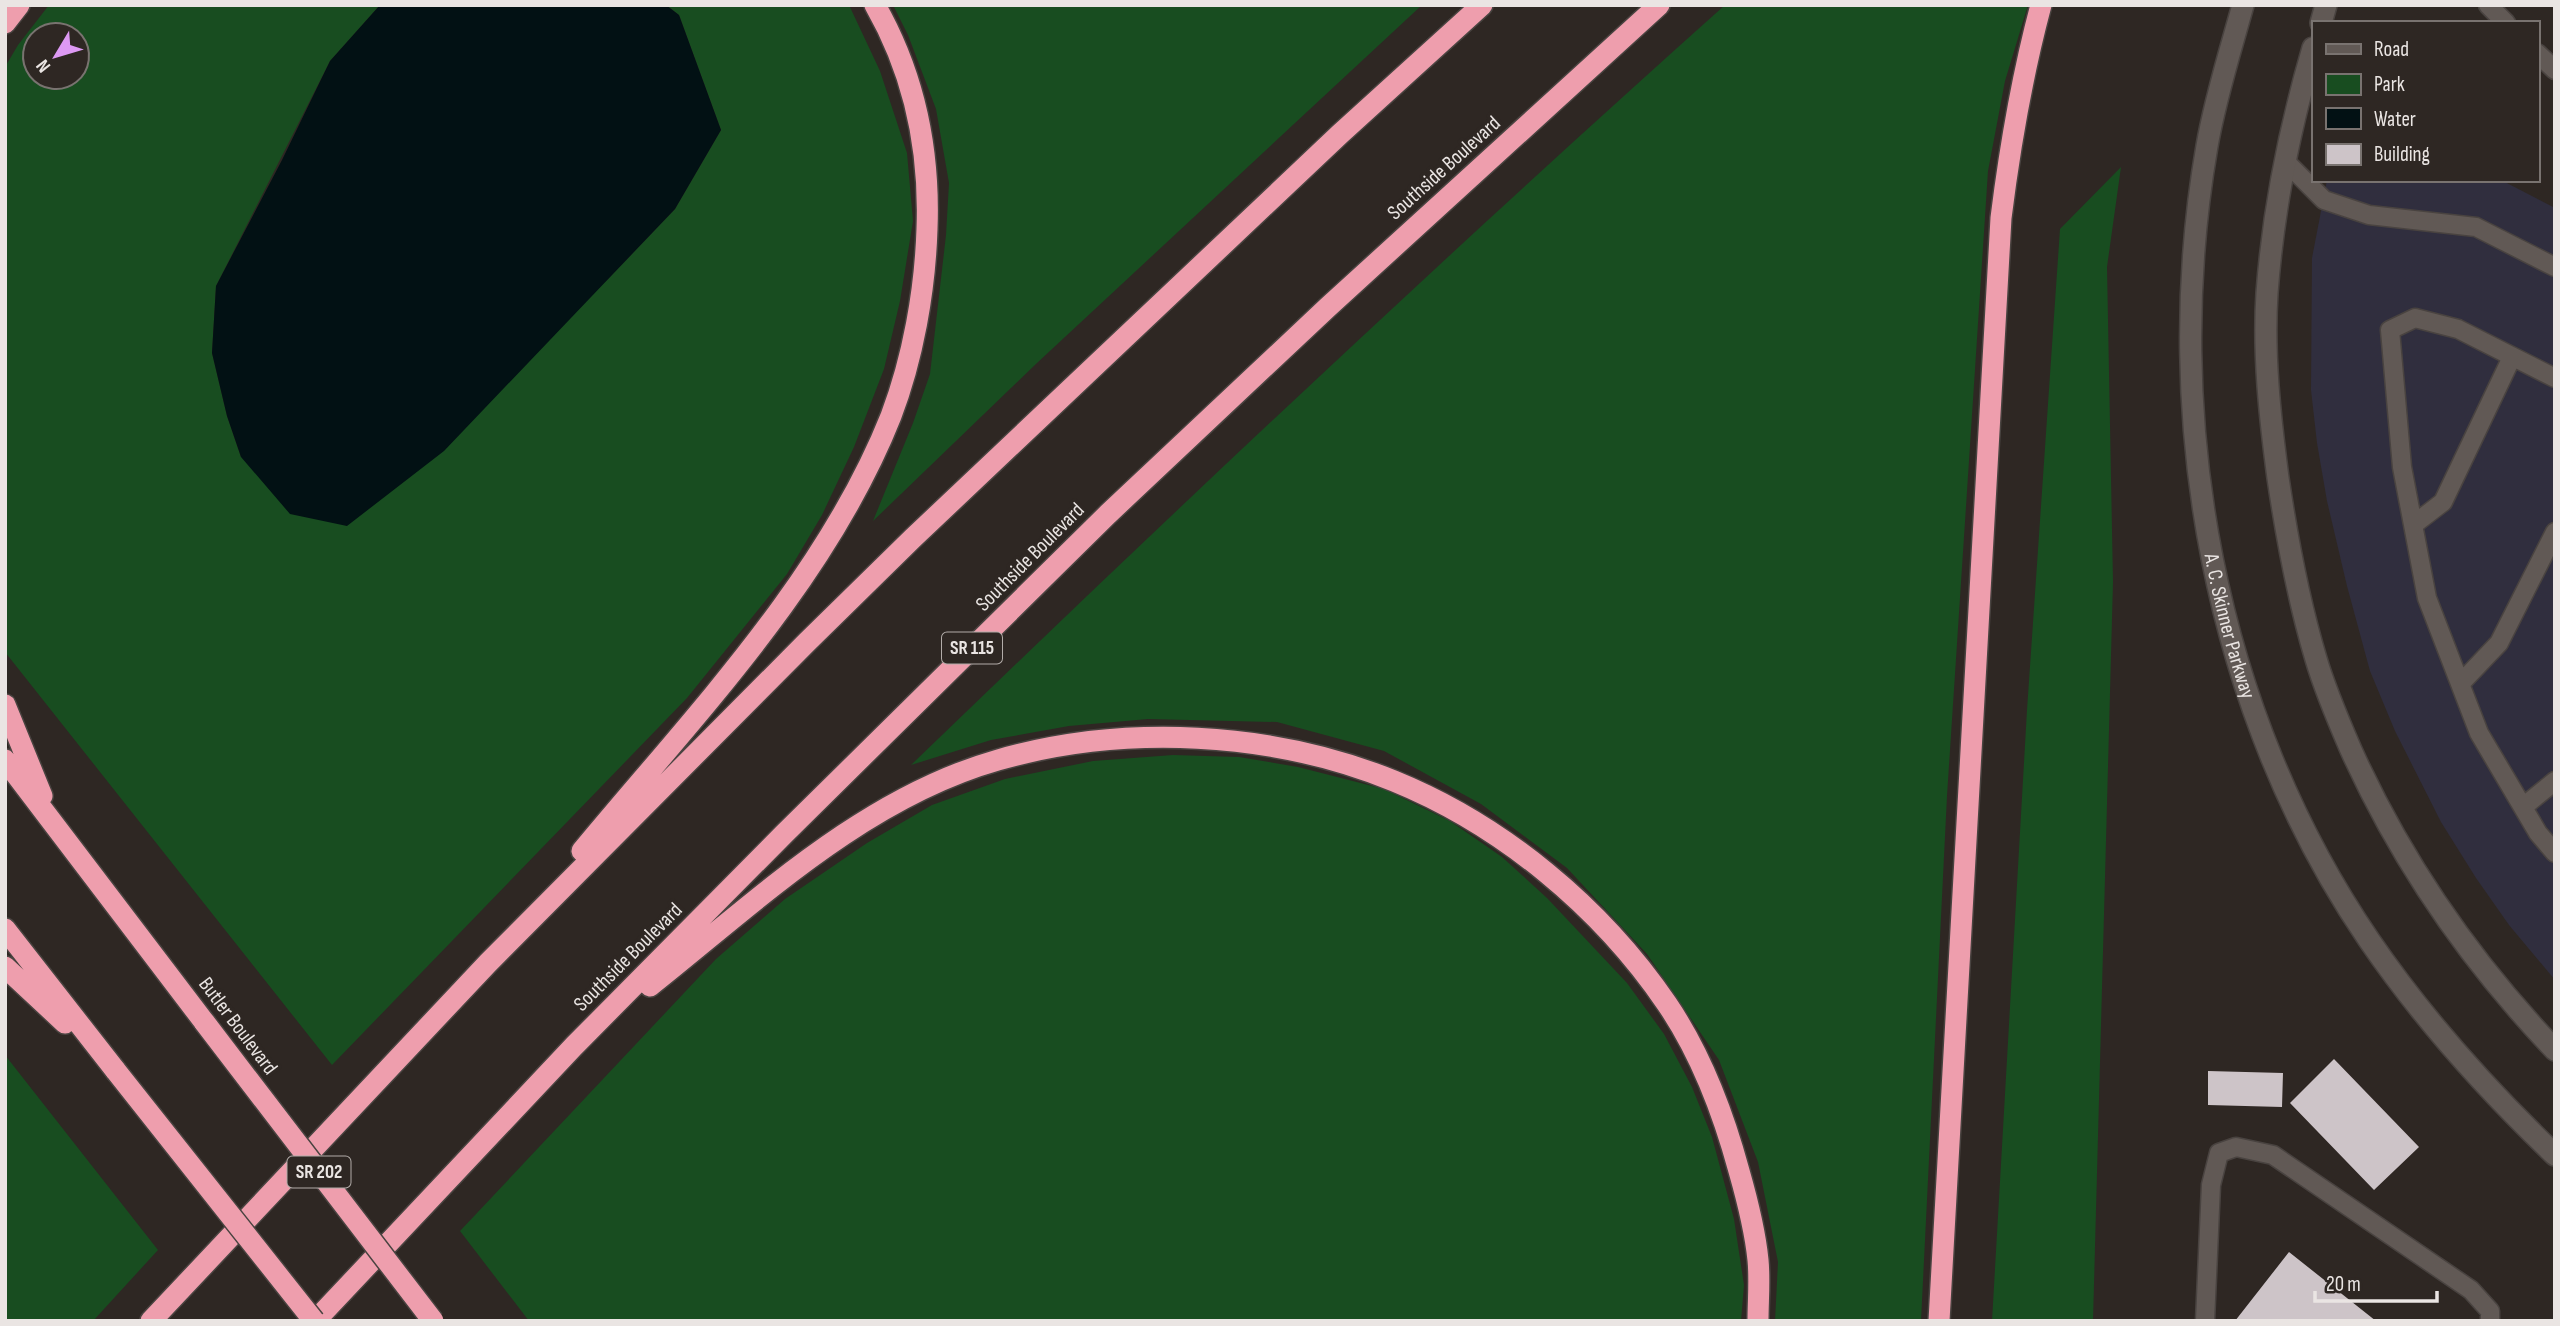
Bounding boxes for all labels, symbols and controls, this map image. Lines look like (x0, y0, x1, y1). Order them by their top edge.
north arrow (21, 21, 91, 91)
legend (2312, 21, 2539, 182)
text: Road (2374, 37, 2409, 62)
text: N (32, 54, 56, 77)
text: Park (2374, 72, 2405, 97)
text: Water (2374, 107, 2416, 132)
street label: Southside Boulevard (1382, 111, 1506, 225)
text: Building (2374, 142, 2430, 167)
street label: Southside Boulevard (971, 498, 1089, 616)
street label: A. C. Skinner Parkway (2199, 550, 2261, 702)
road number: SR 115 (942, 632, 1002, 664)
street label: Southside Boulevard (569, 898, 687, 1016)
street label: Butler Boulevard (193, 972, 283, 1080)
road number: SR 202 (288, 1156, 350, 1188)
scale bar (2315, 1260, 2438, 1304)
text: 20 m (2326, 1272, 2361, 1297)

